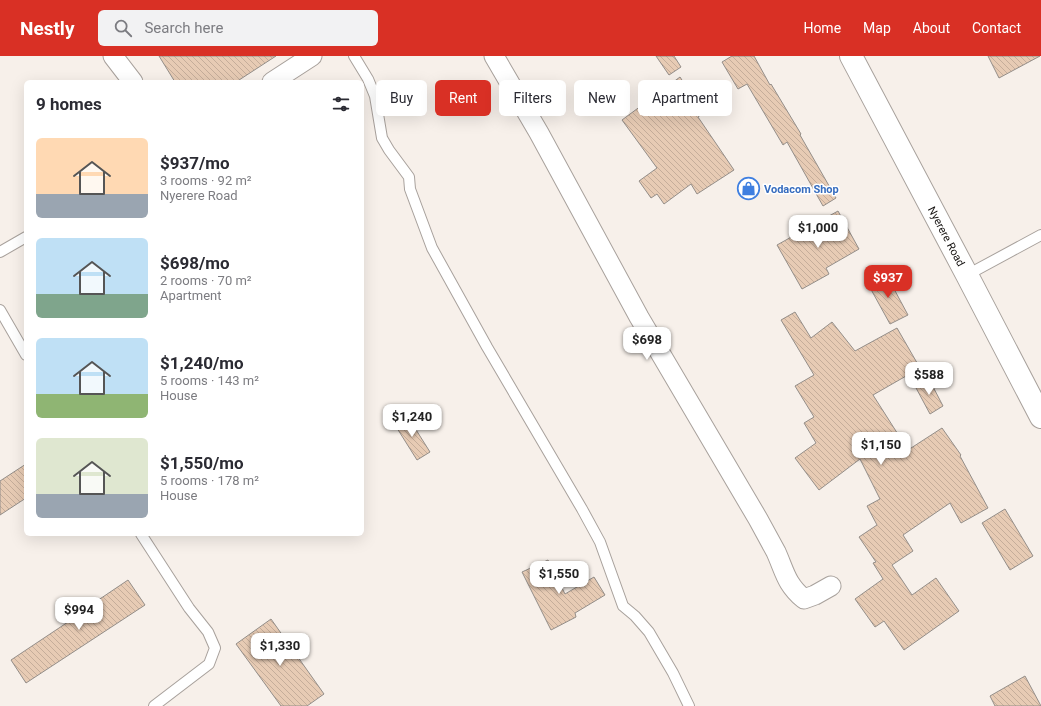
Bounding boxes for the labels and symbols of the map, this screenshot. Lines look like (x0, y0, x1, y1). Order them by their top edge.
shop icon: Vodacom Shop (736, 176, 762, 202)
place label: Vodacom Shop (764, 183, 839, 196)
street label: Nyerere Road (925, 204, 967, 269)
pin: $1,000 (785, 215, 851, 249)
pin: $937 (864, 265, 912, 299)
pin: $698 (623, 327, 671, 361)
pin: $588 (905, 362, 953, 396)
pin: $1,240 (379, 404, 445, 438)
pin: $1,150 (848, 432, 914, 466)
pin: $1,550 (526, 561, 592, 595)
pin: $994 (55, 597, 103, 631)
pin: $1,330 (247, 633, 313, 667)

